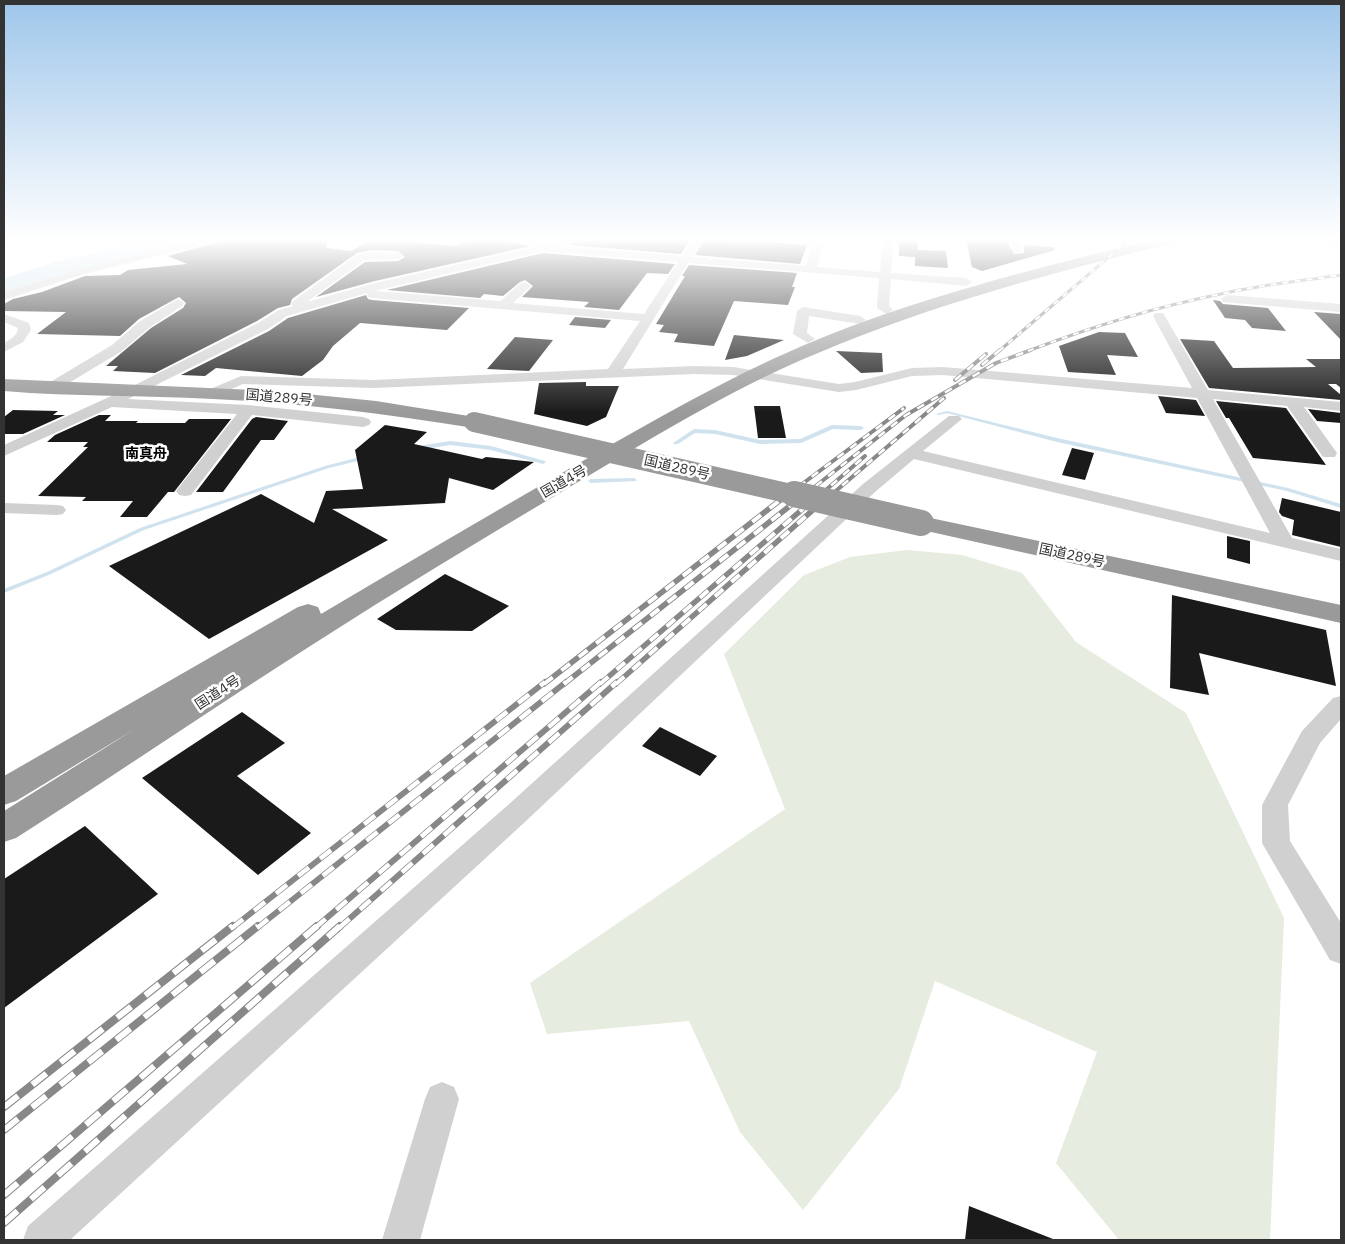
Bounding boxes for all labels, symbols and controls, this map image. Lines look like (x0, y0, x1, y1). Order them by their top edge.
street label: 国道289号 (245, 387, 313, 409)
district label: 南真舟 (125, 446, 167, 462)
street label: 国道289号 (642, 452, 712, 484)
street label: 国道4号 (538, 462, 590, 502)
street label: 国道289号 (1037, 541, 1107, 571)
street label: 国道4号 (192, 672, 244, 714)

